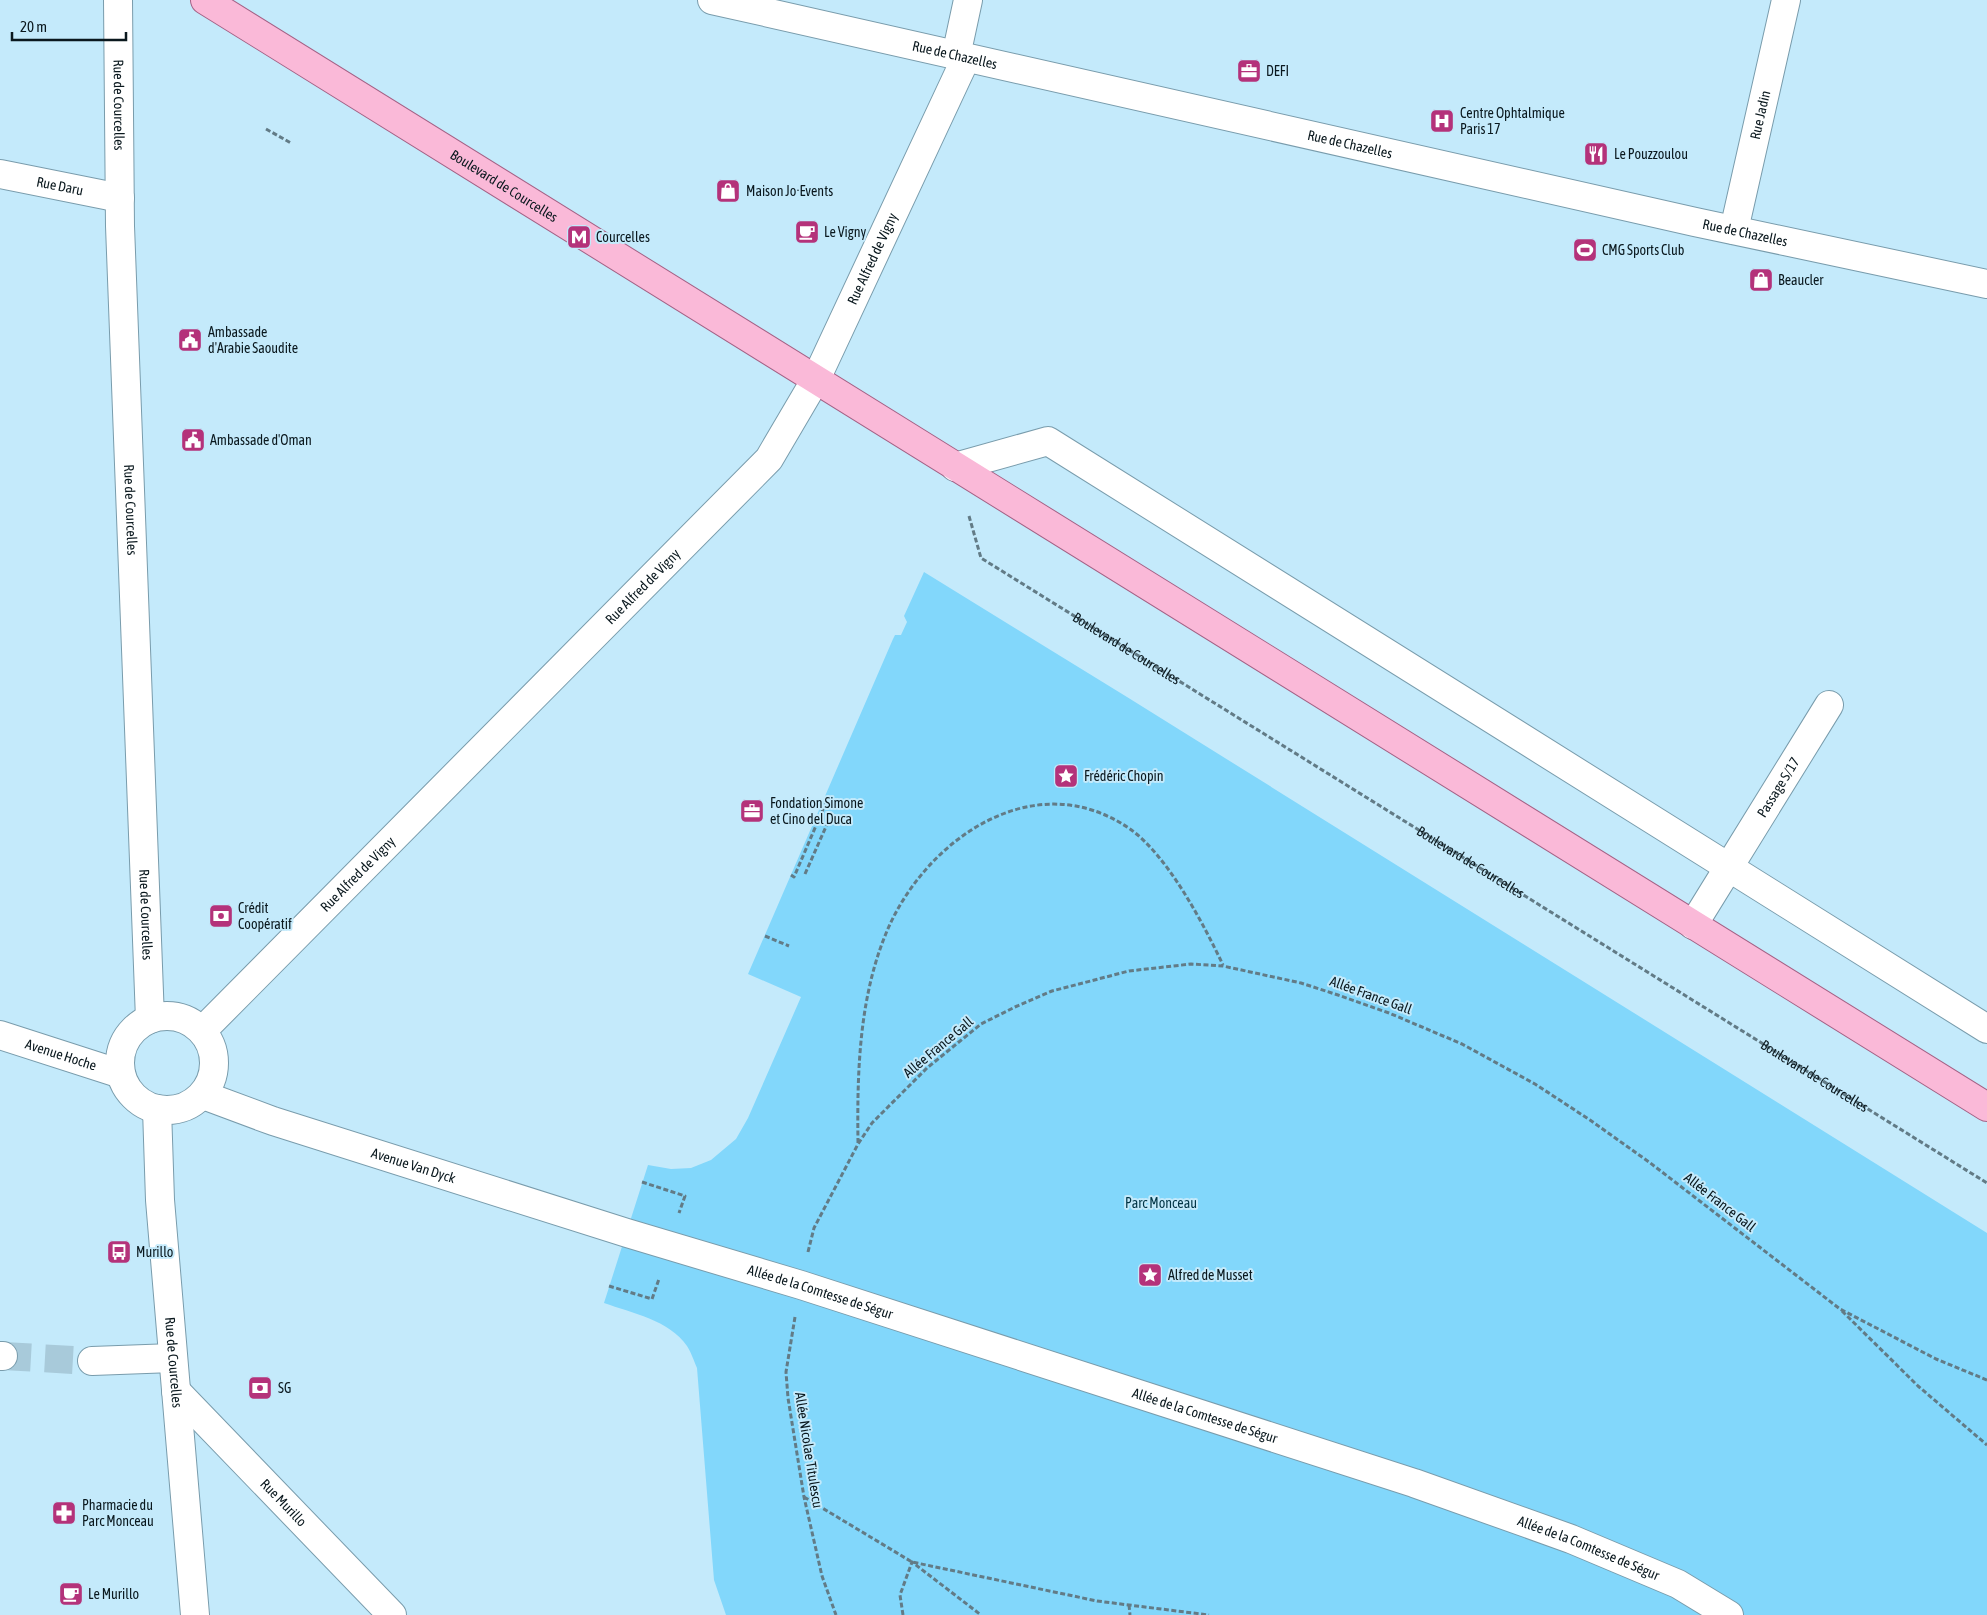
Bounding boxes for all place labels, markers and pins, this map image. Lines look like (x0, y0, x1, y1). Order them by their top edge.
office icon: DEFI (1236, 58, 1262, 84)
place label: DEFI (1266, 63, 1289, 79)
place label: Centre Ophtalmique Paris 17 (1460, 105, 1565, 137)
hospital icon: Centre Ophtalmique Paris 17 (1429, 108, 1455, 134)
restaurant icon: Le Pouzzoulou (1583, 141, 1609, 167)
place label: Le Pouzzoulou (1614, 146, 1688, 162)
shop icon: Maison Jo·Events (715, 178, 741, 204)
place label: Maison Jo·Events (746, 183, 833, 199)
cafe icon: Le Vigny (794, 219, 820, 245)
metro station icon: Courcelles (566, 224, 592, 250)
place label: Le Vigny (824, 224, 867, 240)
place label: Courcelles (596, 229, 650, 245)
sports icon: CMG Sports Club (1572, 237, 1598, 263)
place label: CMG Sports Club (1602, 242, 1685, 258)
shop icon: Beaucler (1748, 267, 1774, 293)
place label: Beaucler (1778, 272, 1824, 288)
place label: Ambassade d'Arabie Saoudite (208, 324, 298, 356)
public building icon: Ambassade d'Arabie Saoudite (177, 327, 203, 353)
public building icon: Ambassade d'Oman (180, 427, 206, 453)
place label: Ambassade d'Oman (210, 432, 312, 448)
place icon: Frédéric Chopin (1053, 763, 1079, 789)
place label: Frédéric Chopin (1084, 768, 1164, 784)
place label: Fondation Simone et Cino del Duca (770, 795, 863, 827)
office icon: Fondation Simone et Cino del Duca (739, 798, 765, 824)
place label: Crédit Coopératif (238, 900, 292, 932)
bank icon: Crédit Coopératif (208, 903, 234, 929)
bus stop icon: Murillo (106, 1239, 132, 1265)
place label: Murillo (136, 1244, 173, 1260)
place icon: Alfred de Musset (1137, 1262, 1163, 1288)
place label: Alfred de Musset (1168, 1267, 1253, 1283)
bank icon: SG (247, 1375, 273, 1401)
place label: SG (278, 1380, 291, 1396)
place label: Pharmacie du Parc Monceau (82, 1497, 154, 1529)
pharmacy icon: Pharmacie du Parc Monceau (51, 1500, 77, 1526)
cafe icon: Le Murillo (58, 1581, 84, 1607)
place label: Le Murillo (88, 1586, 139, 1602)

